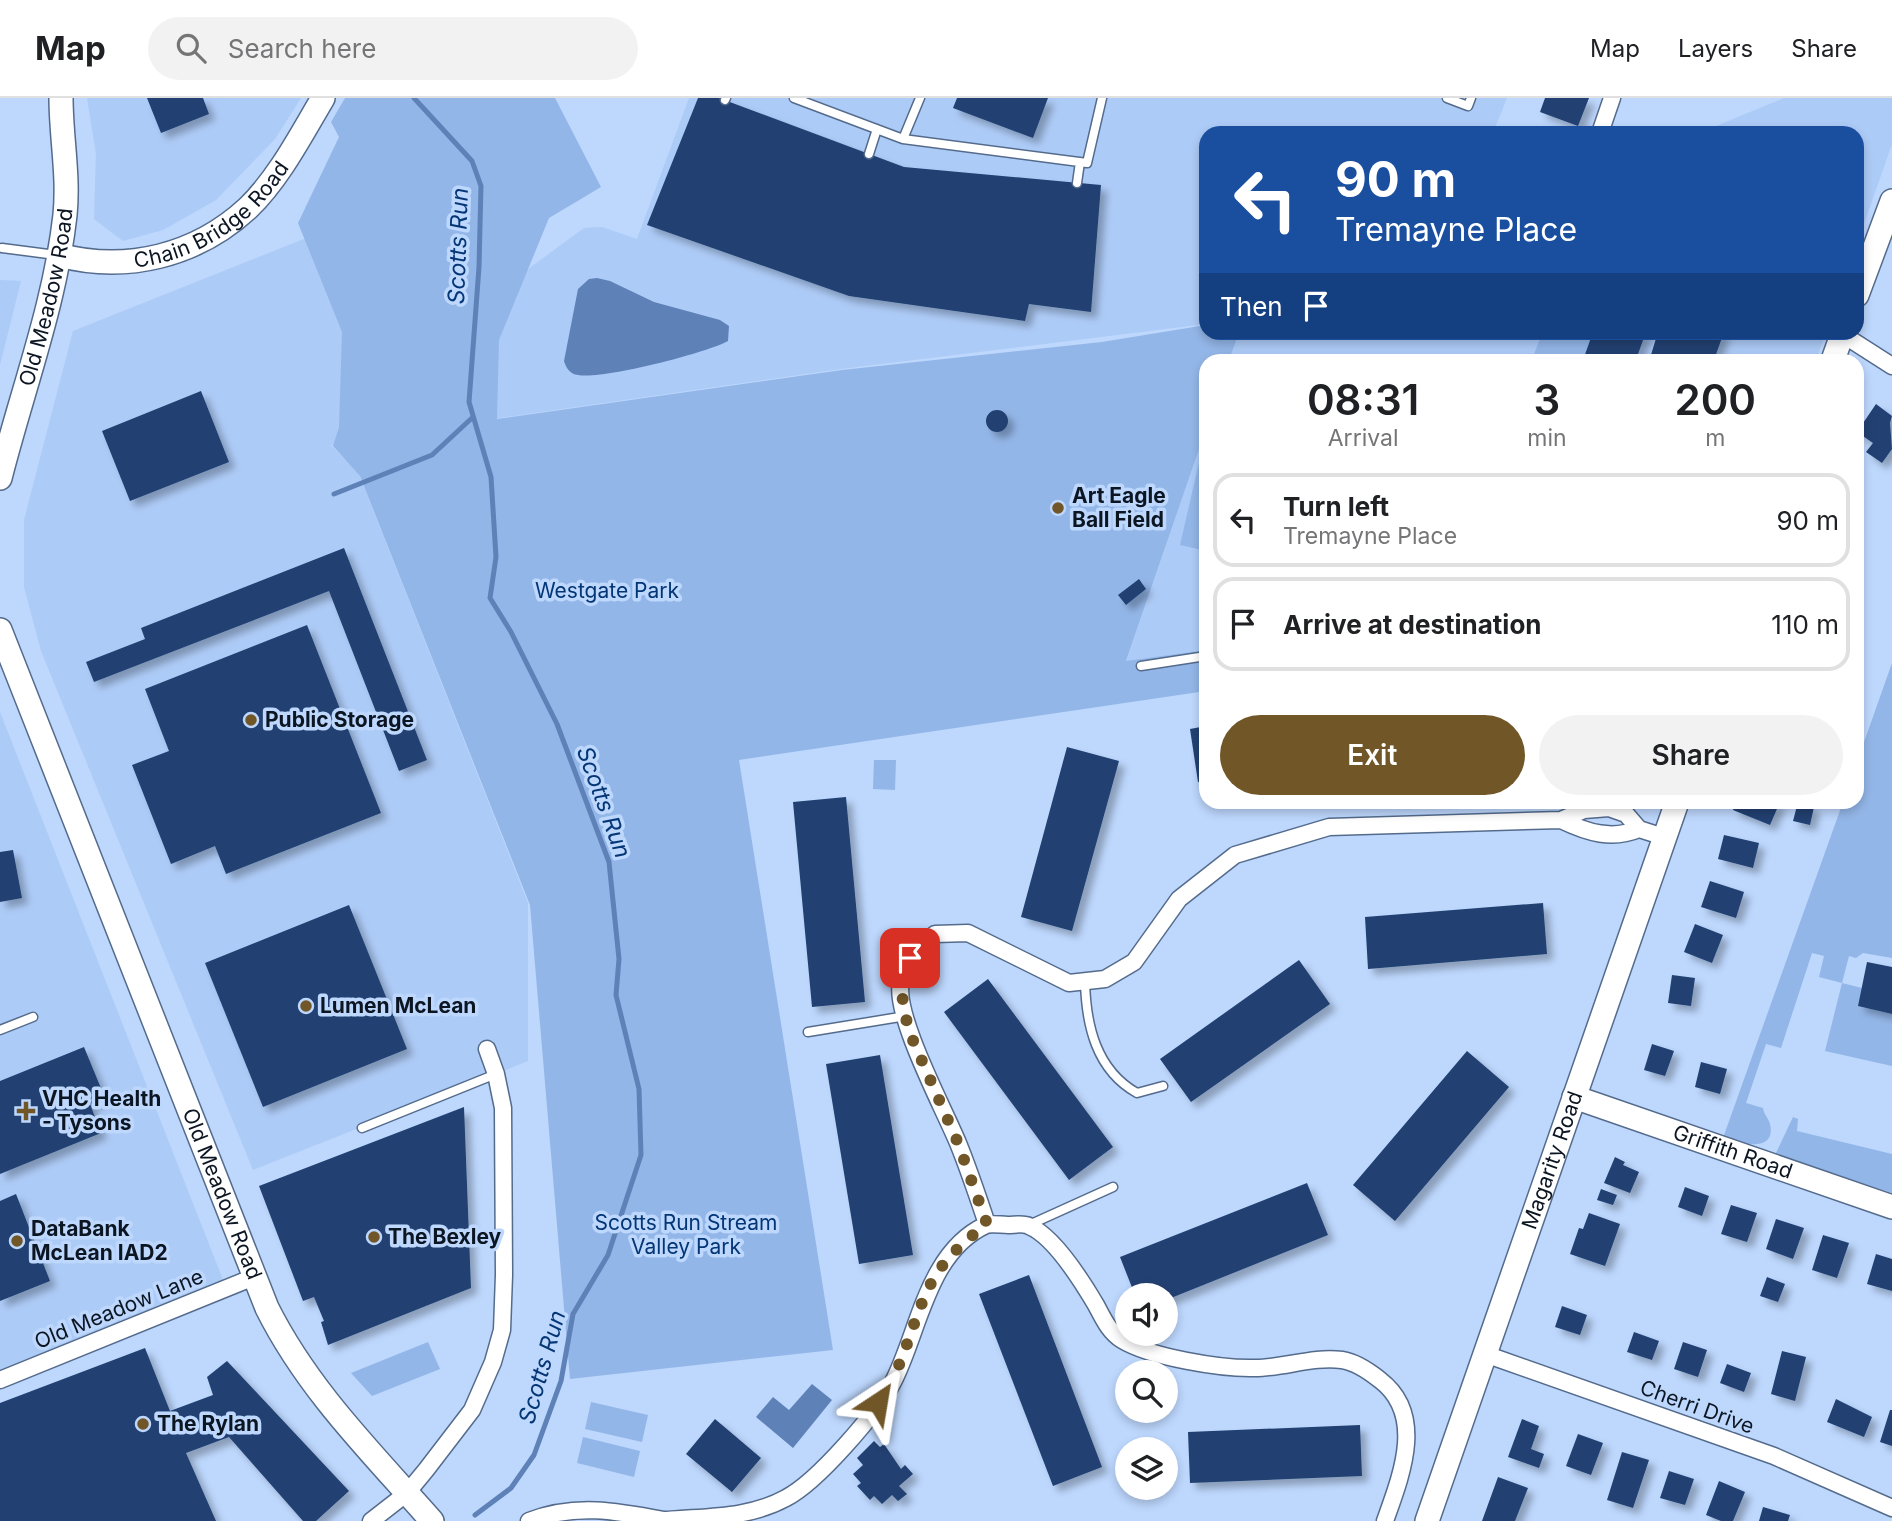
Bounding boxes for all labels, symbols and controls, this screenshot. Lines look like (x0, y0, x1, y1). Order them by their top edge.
search box (148, 17, 638, 80)
text: Map (35, 28, 106, 68)
icon: search (172, 29, 210, 67)
text: Search here (228, 33, 376, 64)
text: Map (1590, 34, 1640, 63)
text: Layers (1678, 34, 1753, 63)
text: Share (1791, 34, 1857, 63)
text: 90 m (1335, 150, 1456, 209)
icon: left (1220, 154, 1311, 245)
street label: Chain Bridge Road (132, 156, 294, 273)
water label: Scotts Run (442, 187, 474, 305)
street label: Old Meadow Road (14, 207, 78, 389)
text: Tremayne Place (1335, 210, 1577, 249)
icon: arrive (1297, 287, 1335, 325)
text: Then (1220, 291, 1283, 322)
text: 08:31 (1307, 374, 1419, 425)
text: 3 (1534, 374, 1560, 425)
text: 200 (1675, 374, 1756, 425)
text: Arrival (1328, 424, 1399, 452)
text: min (1527, 424, 1567, 452)
text: m (1705, 424, 1725, 452)
place label: Art Eagle Ball Field (1072, 483, 1166, 532)
text: Turn left (1283, 491, 1389, 522)
marker: Art Eagle Ball Field (1050, 500, 1066, 516)
icon: left (1224, 501, 1262, 539)
text: 90 m (1776, 505, 1839, 536)
text: Tremayne Place (1283, 522, 1457, 550)
park label: Westgate Park (535, 578, 680, 603)
icon: arrive (1224, 605, 1262, 643)
text: Arrive at destination (1283, 609, 1542, 640)
text: 110 m (1771, 609, 1839, 640)
place label: Public Storage (265, 707, 414, 732)
marker: Public Storage (243, 712, 259, 728)
button: Exit (1220, 715, 1525, 795)
button: Share (1539, 715, 1843, 795)
water label: Scotts Run (571, 742, 637, 862)
pin (880, 928, 940, 988)
icon: arrive (891, 939, 929, 977)
place label: Lumen McLean (320, 993, 476, 1018)
marker: Lumen McLean (298, 998, 314, 1014)
place label: VHC Health - Tysons (42, 1086, 161, 1135)
street label: Magarity Road (1516, 1088, 1588, 1232)
marker: VHC Health - Tysons (16, 1101, 36, 1121)
street label: Old Meadow Road (178, 1104, 267, 1283)
street label: Griffith Road (1670, 1119, 1796, 1184)
park label: Scotts Run Stream Valley Park (595, 1210, 777, 1259)
place label: DataBank McLean IAD2 (31, 1216, 168, 1265)
place label: The Bexley (388, 1224, 502, 1249)
marker: The Bexley (366, 1229, 382, 1245)
marker: DataBank McLean IAD2 (9, 1233, 25, 1249)
street label: Old Meadow Lane (31, 1263, 207, 1354)
map controls (1115, 1283, 1178, 1500)
button: sound (1115, 1283, 1178, 1346)
water label: Scotts Run (512, 1307, 572, 1427)
button: search (1115, 1360, 1178, 1423)
position arrow (841, 1365, 915, 1439)
street label: Cherri Drive (1637, 1374, 1758, 1439)
place label: The Rylan (157, 1411, 259, 1436)
marker: The Rylan (135, 1416, 151, 1432)
button: layers (1115, 1437, 1178, 1500)

